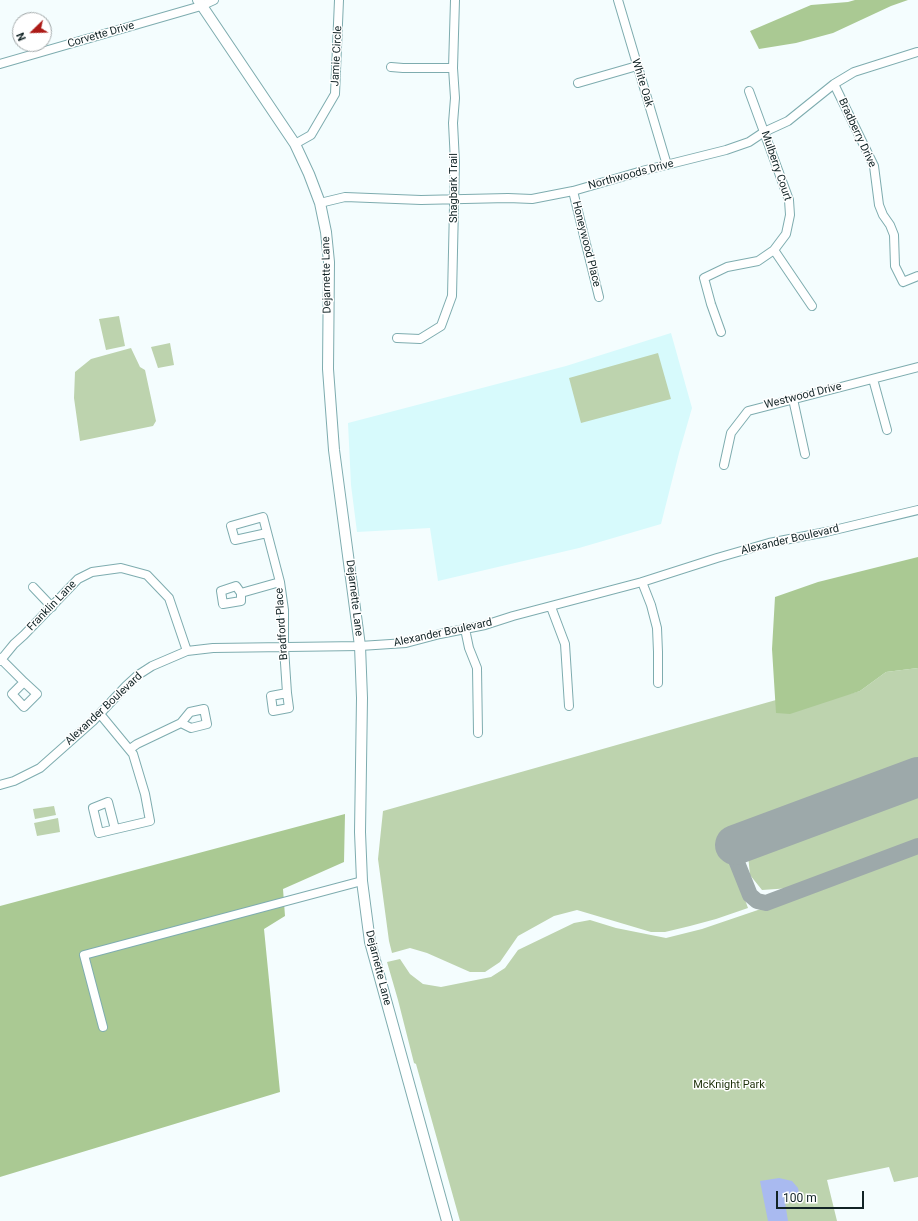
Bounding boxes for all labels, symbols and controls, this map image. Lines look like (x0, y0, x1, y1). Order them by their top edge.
north arrow (12, 12, 52, 52)
street label: Corvette Drive (66, 19, 136, 51)
street label: Jamie Circle (329, 25, 345, 87)
text: N (14, 30, 29, 43)
street label: White Oak (628, 57, 656, 109)
street label: Bradberry Drive (835, 96, 879, 170)
street label: Mulberry Court (758, 129, 794, 203)
street label: Shagbark Trail (447, 153, 461, 223)
street label: Northwoods Drive (587, 157, 675, 193)
street label: Honeywood Place (569, 200, 603, 288)
street label: Dejarnette Lane (320, 236, 334, 314)
street label: Westwood Drive (763, 380, 843, 412)
street label: Alexander Boulevard (740, 522, 840, 558)
street label: Dejarnette Lane (343, 559, 365, 637)
street label: Franklin Lane (25, 578, 79, 634)
street label: Bradford Place (273, 587, 291, 661)
street label: Alexander Boulevard (393, 616, 493, 650)
street label: Alexander Boulevard (63, 670, 145, 748)
street label: Dejarnette Lane (362, 929, 394, 1007)
park label: McKnight Park (693, 1078, 765, 1092)
scale bar (778, 1183, 866, 1209)
text: 100 m (783, 1191, 817, 1205)

